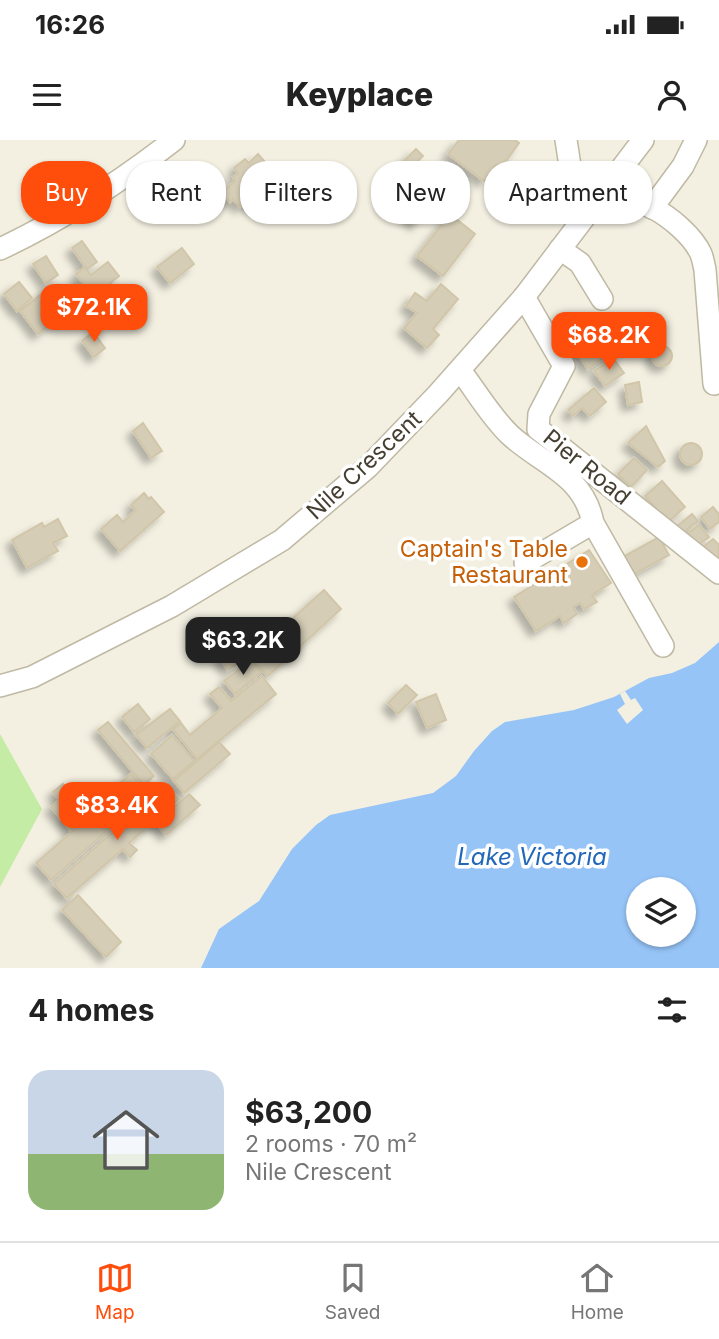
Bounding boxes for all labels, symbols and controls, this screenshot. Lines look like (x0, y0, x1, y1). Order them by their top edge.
text: 16:26 (35, 9, 105, 40)
text: Keyplace (286, 75, 433, 114)
icon: menu (28, 76, 66, 114)
icon: person (653, 76, 691, 114)
chip: Buy (21, 161, 112, 224)
chip: Rent (126, 161, 226, 224)
chip: Filters (240, 161, 357, 224)
chip: New (371, 161, 470, 224)
chip: Apartment (484, 161, 652, 224)
pin: $72.1K (37, 284, 151, 344)
text: $72.1K (57, 293, 132, 321)
pin: $68.2K (552, 313, 666, 372)
text: $68.2K (567, 321, 651, 349)
street label: Nile Crescent (301, 404, 428, 525)
street label: Pier Road (538, 423, 636, 511)
place label: Captain's Table Restaurant (400, 535, 568, 589)
marker: Captain's Table Restaurant (574, 554, 590, 570)
pin: $63.2K (186, 617, 300, 677)
text: $63.2K (201, 626, 285, 654)
pin: $83.4K (60, 782, 174, 842)
text: $83.4K (75, 791, 159, 819)
water label: Lake Victoria (457, 842, 607, 871)
map controls (626, 877, 696, 947)
button: layers (626, 877, 696, 947)
icon: filters (653, 991, 691, 1029)
text: 4 homes (28, 992, 155, 1028)
text: $63,200 (245, 1094, 372, 1130)
icon: home (84, 1098, 168, 1182)
text: 2 rooms · 70 m² (245, 1130, 417, 1158)
text: Nile Crescent (245, 1158, 392, 1186)
tab: Map (95, 1259, 135, 1324)
tab: Saved (325, 1259, 380, 1324)
tab: Home (571, 1259, 624, 1324)

